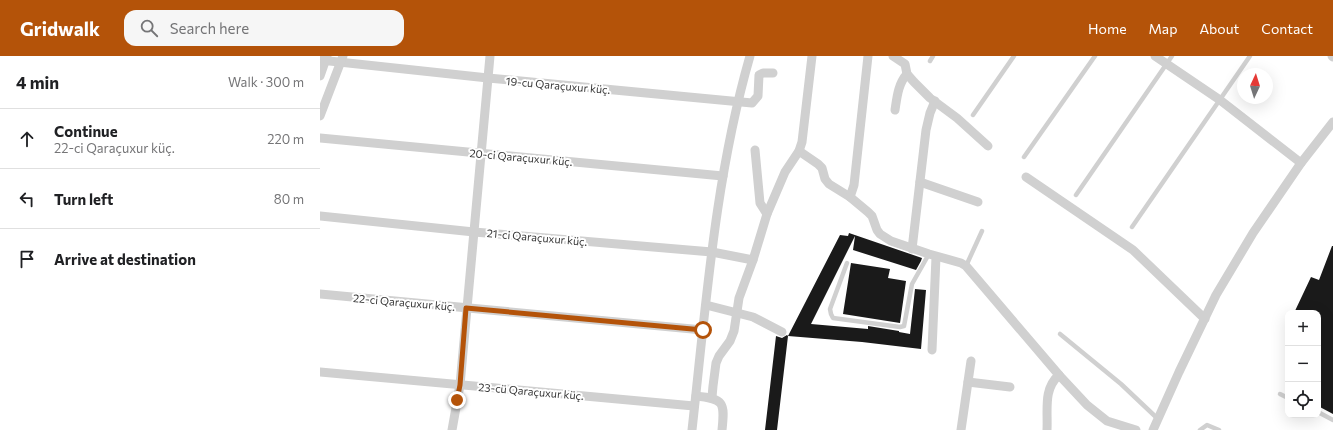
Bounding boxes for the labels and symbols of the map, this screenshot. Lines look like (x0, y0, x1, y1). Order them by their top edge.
north arrow (1237, 68, 1273, 104)
street label: 19-cu Qaraçuxur küç. (505, 74, 611, 96)
street label: 20-ci Qaraçuxur küç. (469, 146, 573, 168)
street label: 21-ci Qaraçuxur küç. (486, 226, 588, 248)
street label: 22-ci Qaraçuxur küç. (353, 291, 456, 313)
route start (694, 321, 712, 339)
street label: 23-cü Qaraçuxur küç. (478, 380, 585, 402)
route end (448, 391, 466, 409)

